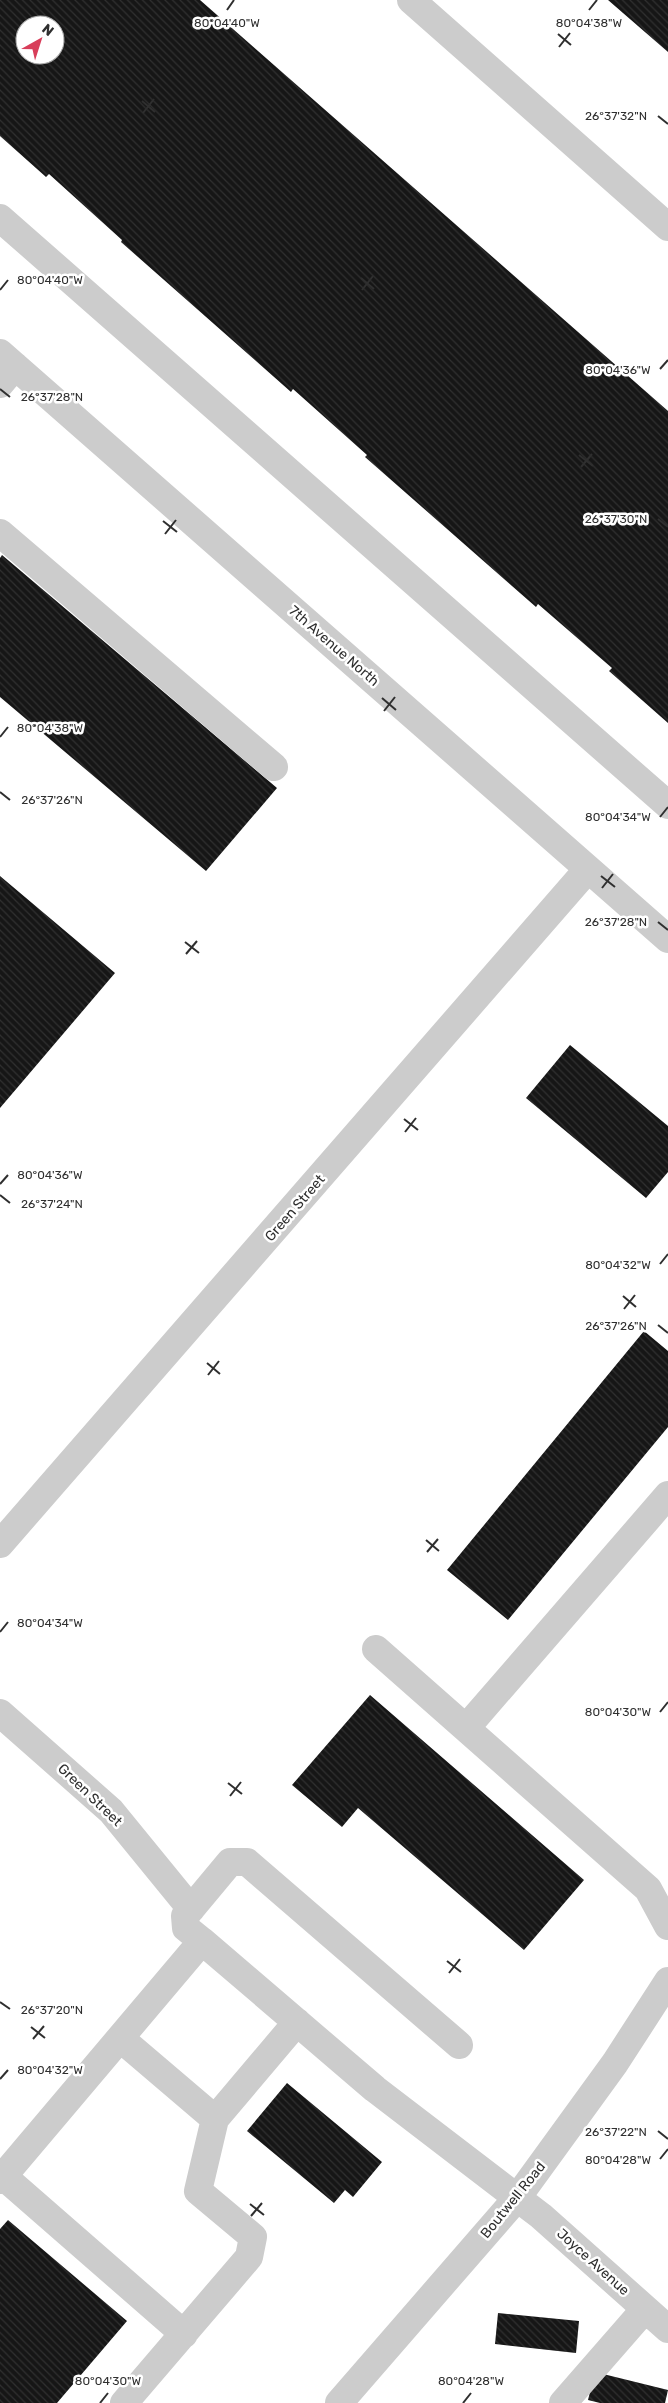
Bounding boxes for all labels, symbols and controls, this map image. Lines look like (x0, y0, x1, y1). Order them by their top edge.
north arrow (15, 15, 65, 65)
text: 80°04'40"W (194, 16, 260, 30)
text: 80°04'38"W (556, 16, 623, 30)
text: N (39, 21, 57, 40)
text: 26°37'32"N (585, 109, 647, 123)
text: 80°04'40"W (17, 273, 83, 287)
text: 80°04'36"W (585, 363, 651, 377)
text: 26°37'28"N (21, 390, 83, 404)
text: 26°37'30"N (585, 512, 647, 526)
street label: 7th Avenue North (285, 602, 383, 690)
text: 80°04'38"W (17, 721, 84, 735)
text: 26°37'26"N (21, 793, 83, 807)
text: 80°04'34"W (585, 810, 651, 824)
text: 26°37'28"N (585, 915, 647, 929)
text: 80°04'36"W (17, 1168, 83, 1182)
street label: Green Street (261, 1171, 329, 1245)
text: 26°37'24"N (21, 1197, 83, 1211)
text: 80°04'32"W (585, 1258, 651, 1272)
text: 26°37'26"N (585, 1319, 647, 1333)
text: 80°04'34"W (17, 1616, 83, 1630)
text: 80°04'30"W (585, 1705, 652, 1719)
street label: Green Street (54, 1760, 126, 1830)
text: 26°37'20"N (21, 2003, 83, 2017)
text: 80°04'32"W (17, 2063, 83, 2077)
text: 26°37'22"N (585, 2125, 647, 2139)
text: 80°04'28"W (585, 2153, 651, 2167)
street label: Boutwell Road (477, 2158, 549, 2242)
street label: Joyce Avenue (553, 2225, 633, 2299)
text: 80°04'30"W (75, 2374, 142, 2388)
text: 80°04'28"W (438, 2374, 504, 2388)

